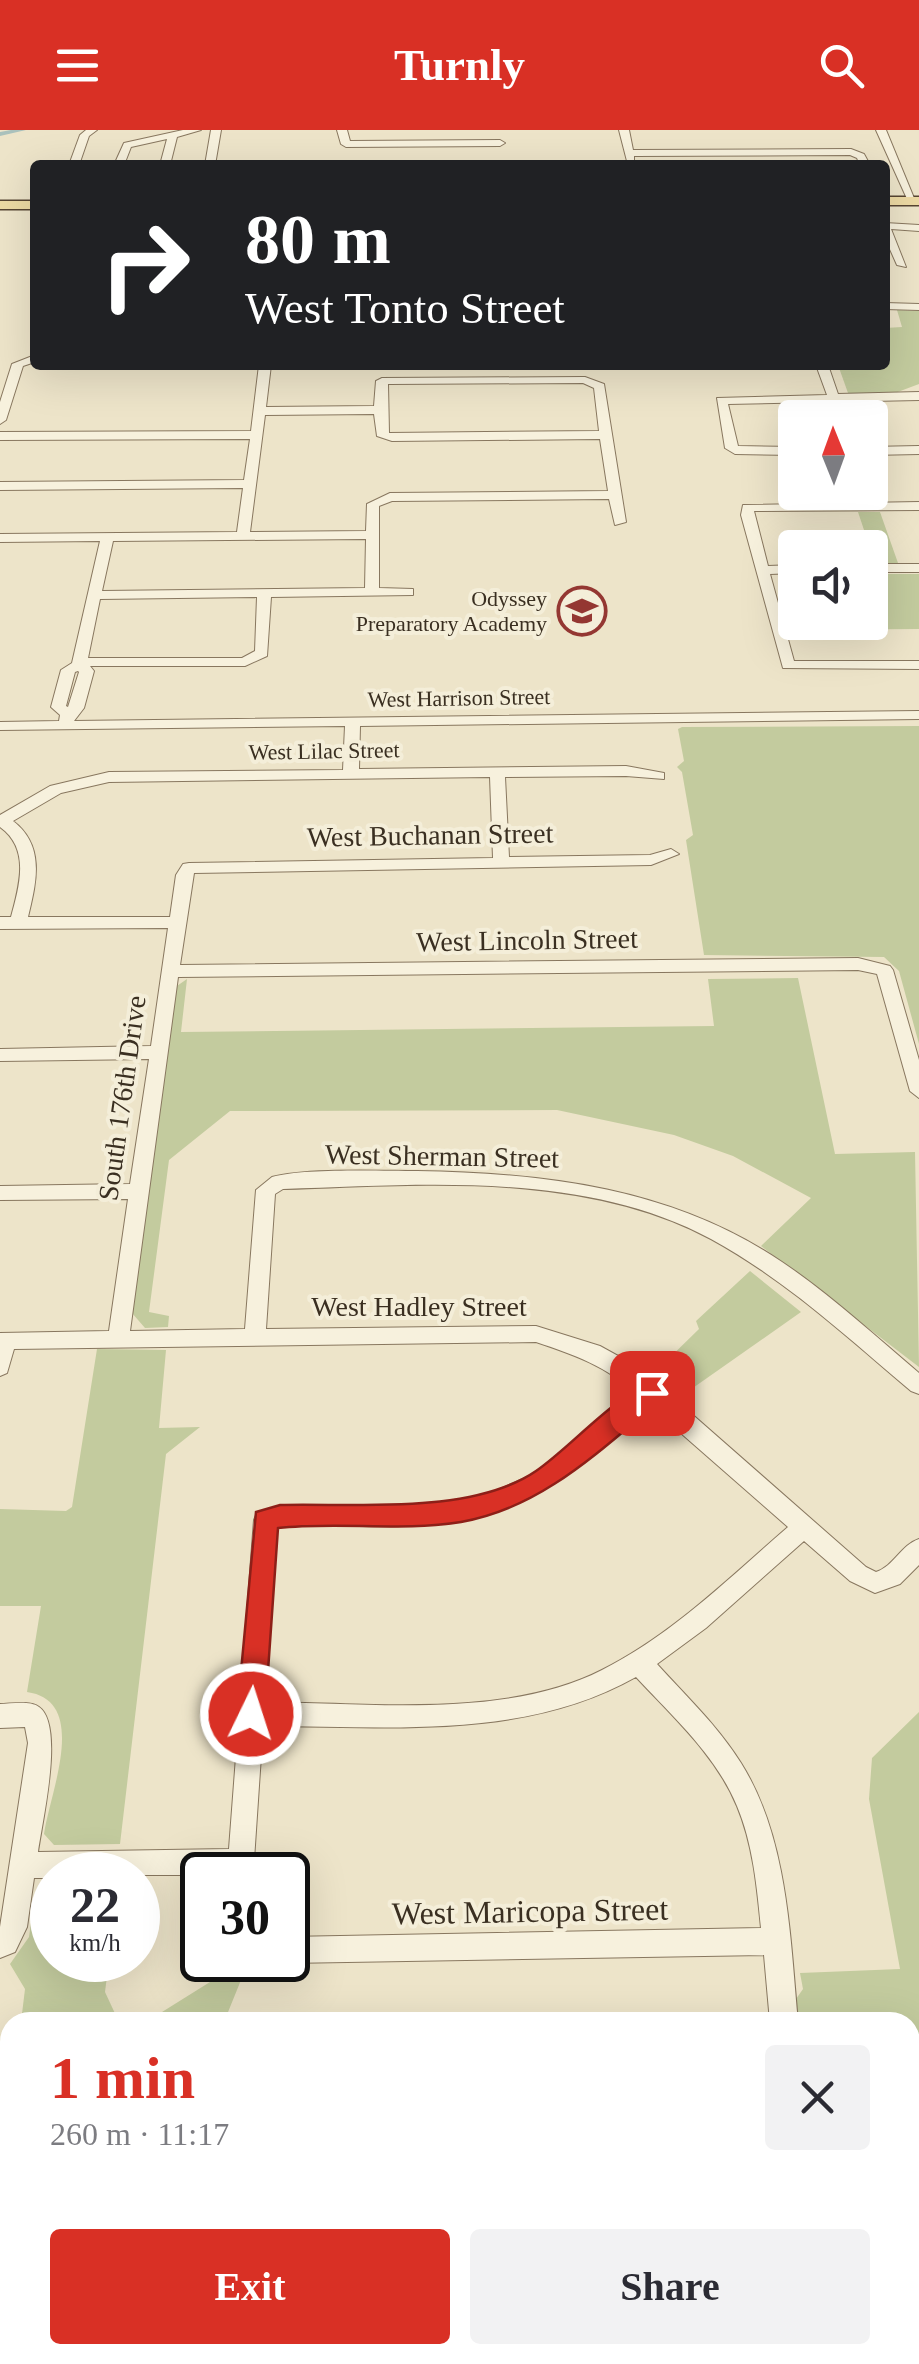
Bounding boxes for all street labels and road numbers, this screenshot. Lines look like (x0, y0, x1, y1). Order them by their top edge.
street label: West Harrison Street (367, 684, 551, 712)
street label: West Lilac Street (248, 737, 400, 765)
street label: West Buchanan Street (306, 817, 554, 853)
street label: West Lincoln Street (416, 923, 638, 957)
street label: South 176th Drive (92, 993, 152, 1203)
street label: West Sherman Street (325, 1138, 560, 1174)
street label: West Hadley Street (311, 1291, 527, 1322)
street label: West Maricopa Street (391, 1891, 669, 1931)

